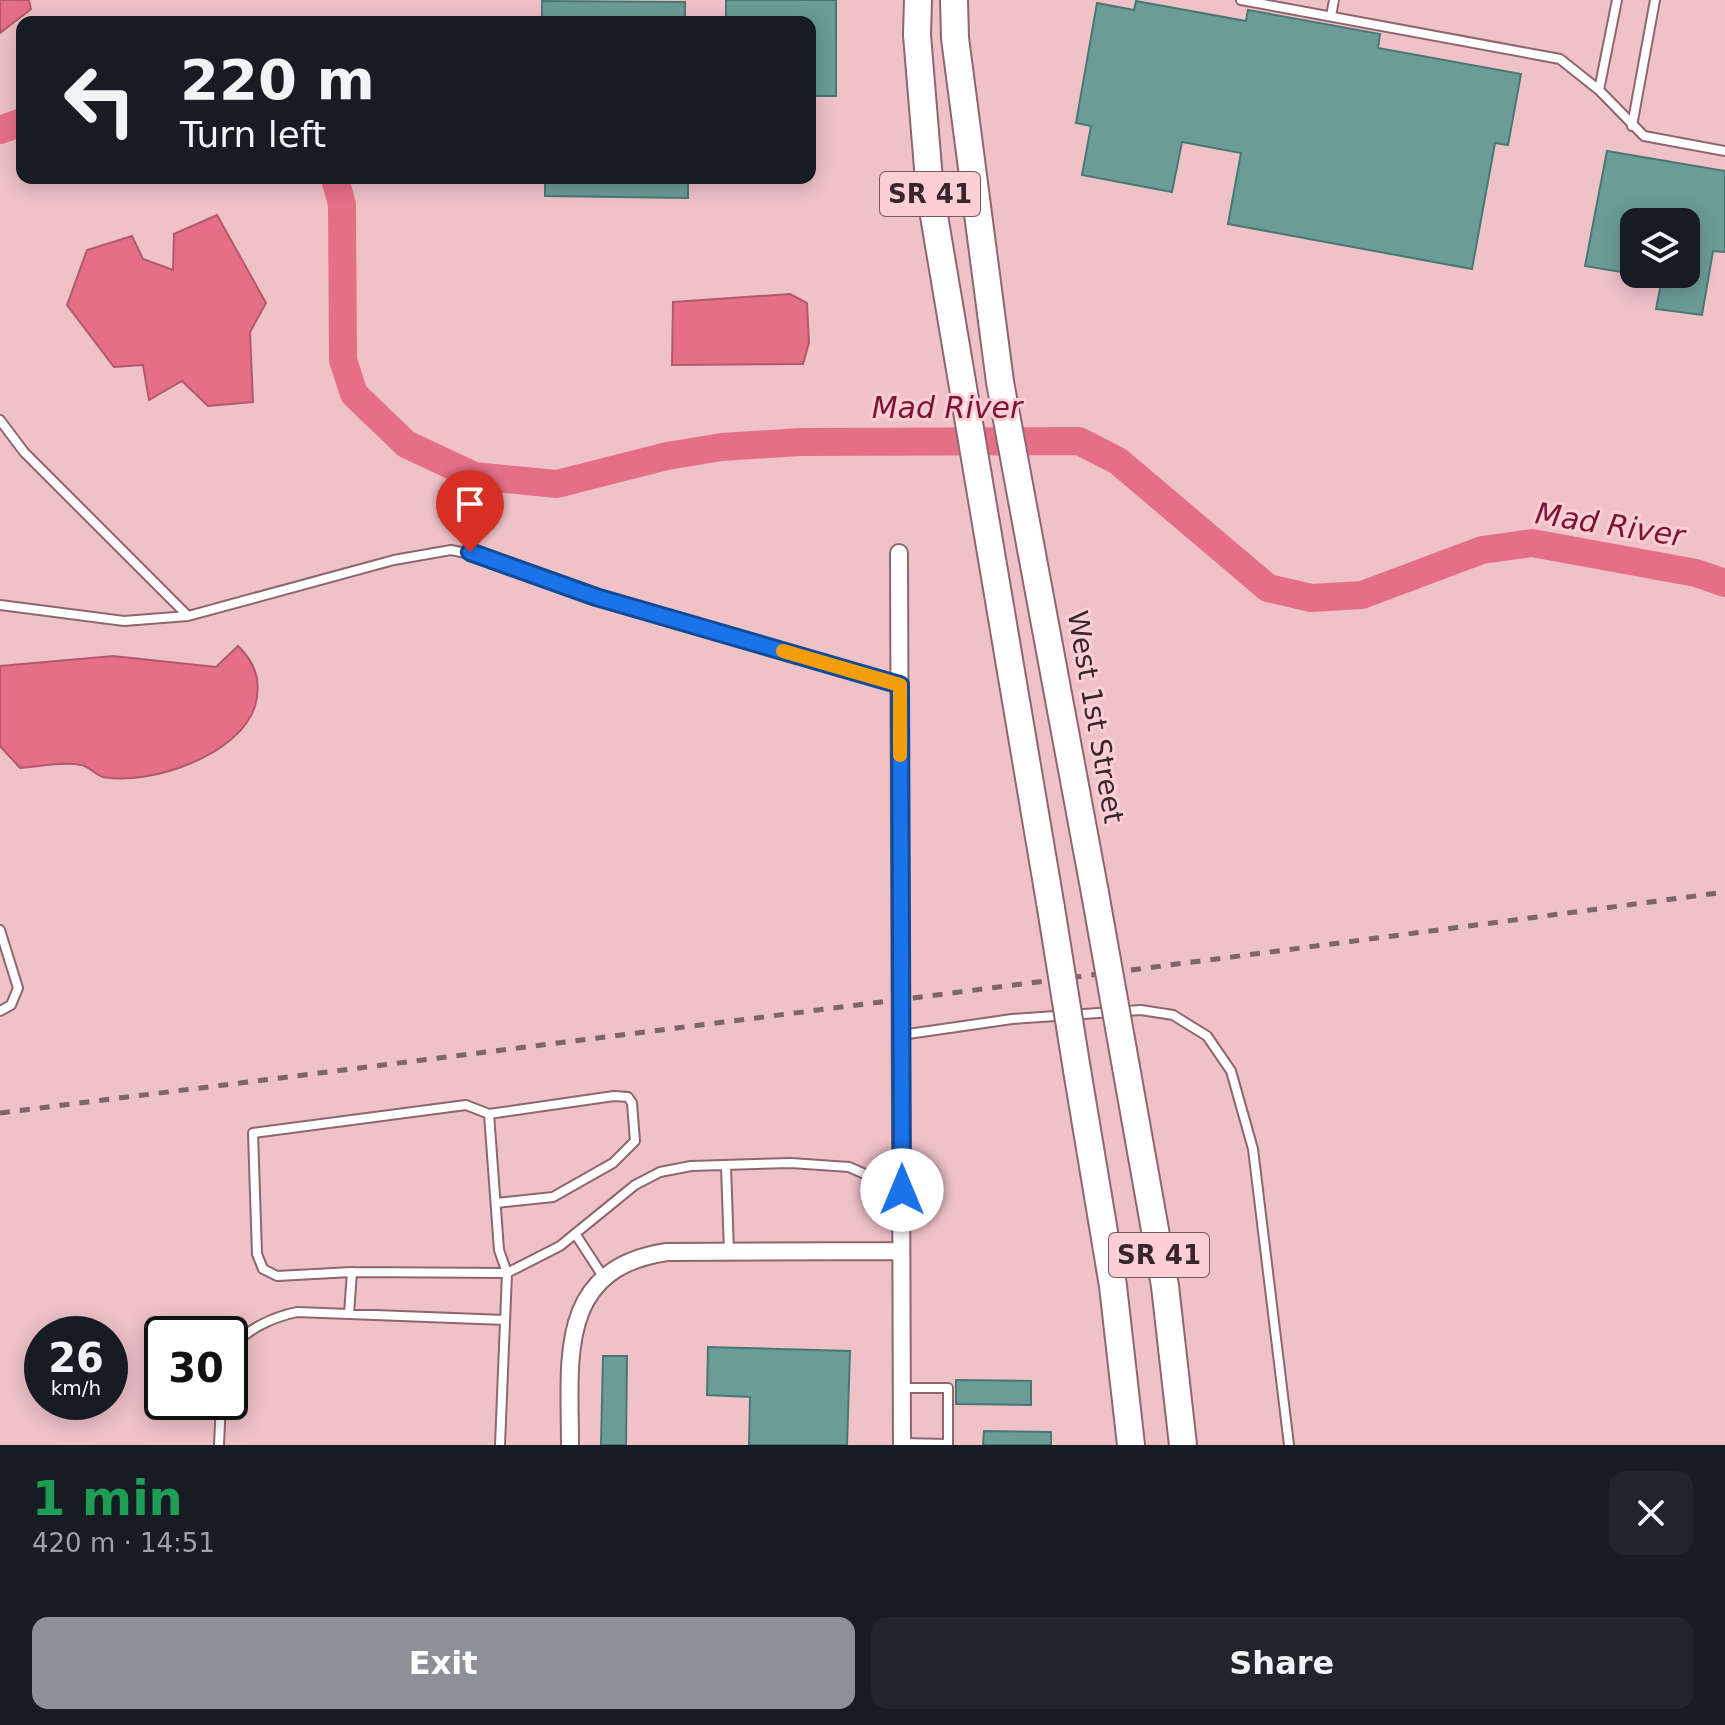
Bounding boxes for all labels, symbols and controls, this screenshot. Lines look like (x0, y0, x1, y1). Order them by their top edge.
text: 220 m (180, 47, 375, 112)
icon: left (48, 48, 152, 152)
text: Turn left (180, 114, 326, 155)
road number: SR 41 (880, 172, 980, 216)
map controls (1620, 208, 1700, 288)
button: layers (1620, 208, 1700, 288)
water label: Mad River (872, 390, 1024, 425)
pin (436, 470, 504, 552)
icon: arrive (448, 482, 492, 526)
water label: Mad River (1533, 495, 1689, 554)
street label: West 1st Street (1061, 608, 1130, 826)
position arrow (860, 1148, 944, 1232)
road number: SR 41 (1109, 1233, 1209, 1277)
speed limit sign: 30 (144, 1316, 248, 1420)
text: 26 (48, 1335, 104, 1381)
text: km/h (51, 1376, 101, 1400)
text: 1 min (32, 1470, 183, 1526)
button: close (1609, 1471, 1693, 1555)
text: 420 m · 14:51 (32, 1528, 215, 1558)
button: Exit (32, 1617, 855, 1709)
button: Share (871, 1617, 1693, 1709)

